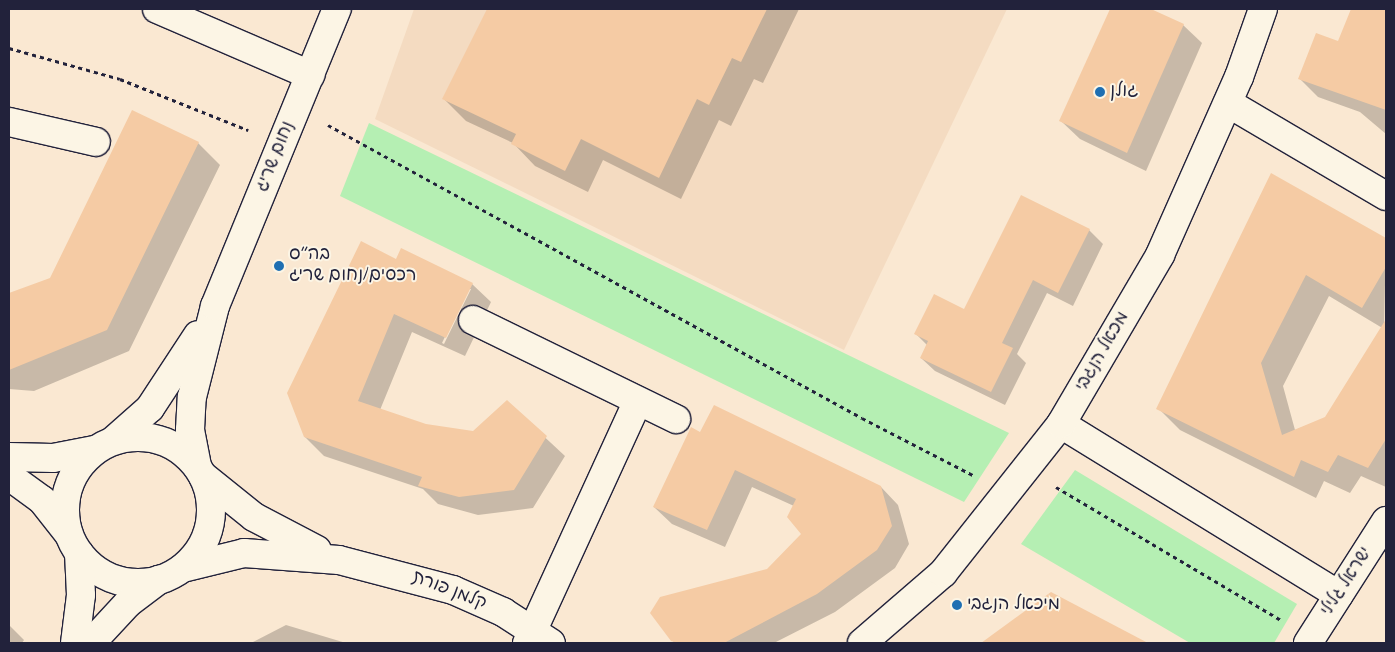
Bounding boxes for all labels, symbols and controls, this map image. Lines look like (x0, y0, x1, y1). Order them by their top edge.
place label: גולן (1110, 81, 1138, 103)
marker: גולן (1094, 86, 1106, 98)
street label: נחום שריג (252, 119, 300, 195)
place label: בה״ס רכסים/נחום שריג (289, 245, 416, 288)
marker: בה״ס רכסים/נחום שריג (273, 260, 285, 272)
street label: מכאל הנגבי (1071, 308, 1135, 396)
street label: ישראל גלילי (1317, 543, 1377, 621)
street label: קלמן פורת (409, 567, 489, 615)
place label: מיכאל הנגבי (967, 594, 1060, 616)
marker: מיכאל הנגבי (951, 599, 963, 611)

